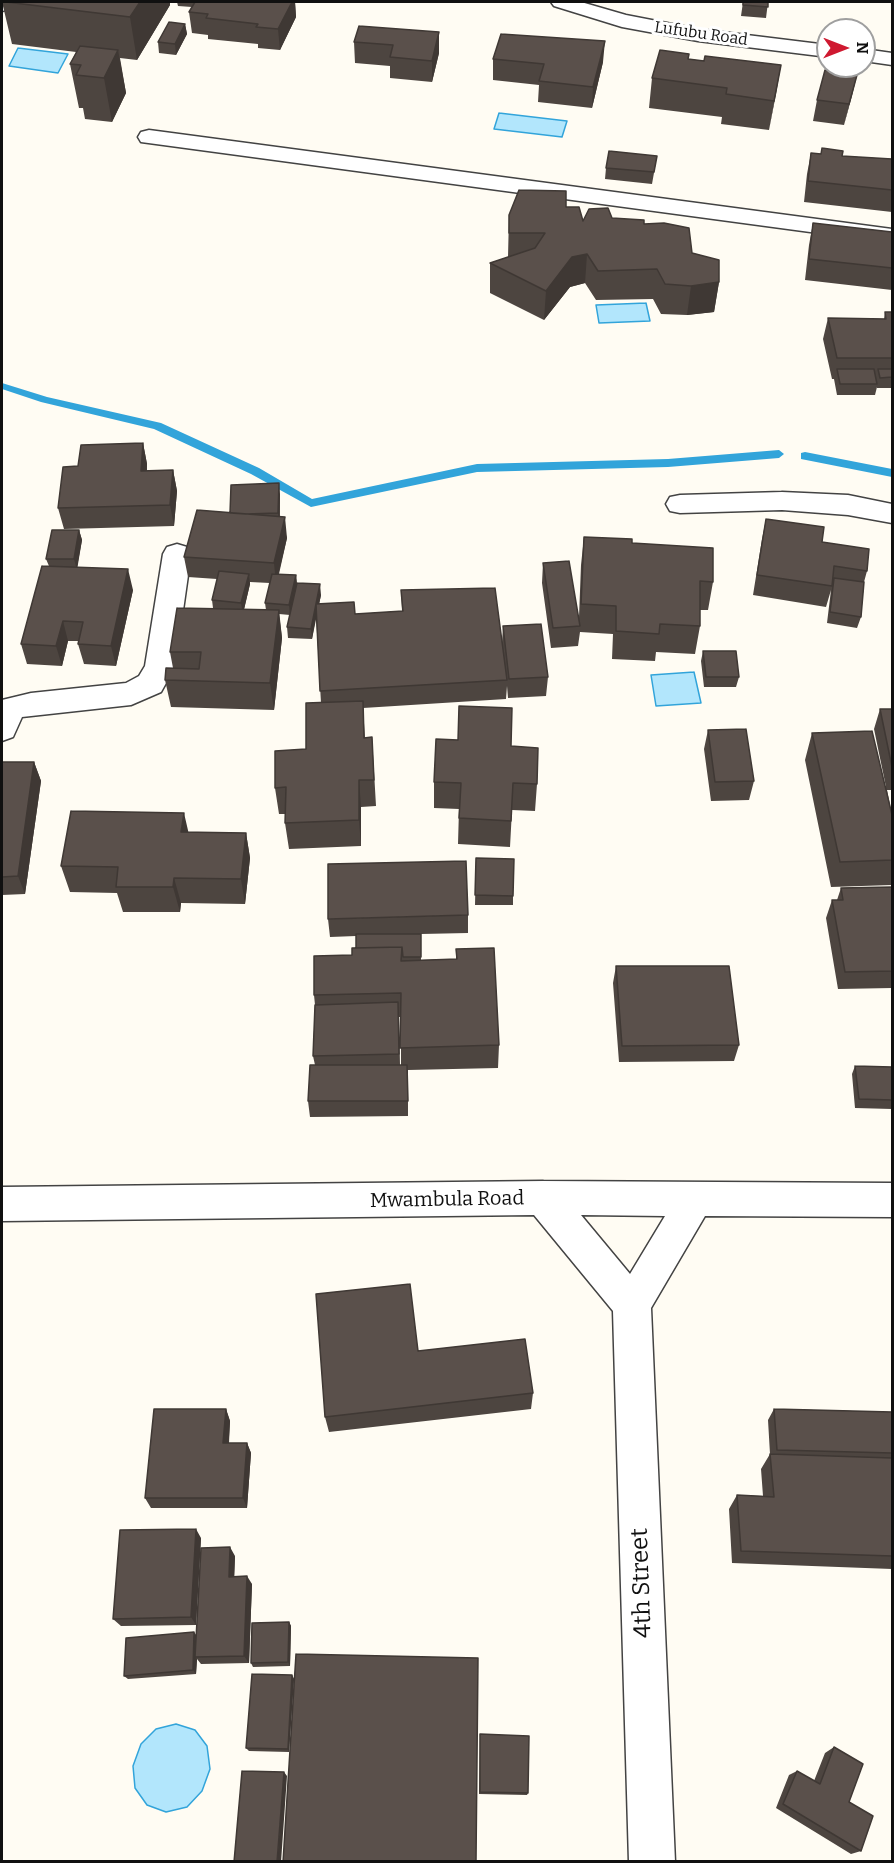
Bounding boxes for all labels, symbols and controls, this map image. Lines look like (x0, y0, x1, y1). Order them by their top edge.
street label: Lufubu Road (653, 18, 749, 50)
north arrow (816, 18, 876, 78)
text: N (853, 42, 872, 54)
street label: Mwambula Road (370, 1187, 524, 1213)
street label: 4th Street (626, 1528, 658, 1638)

